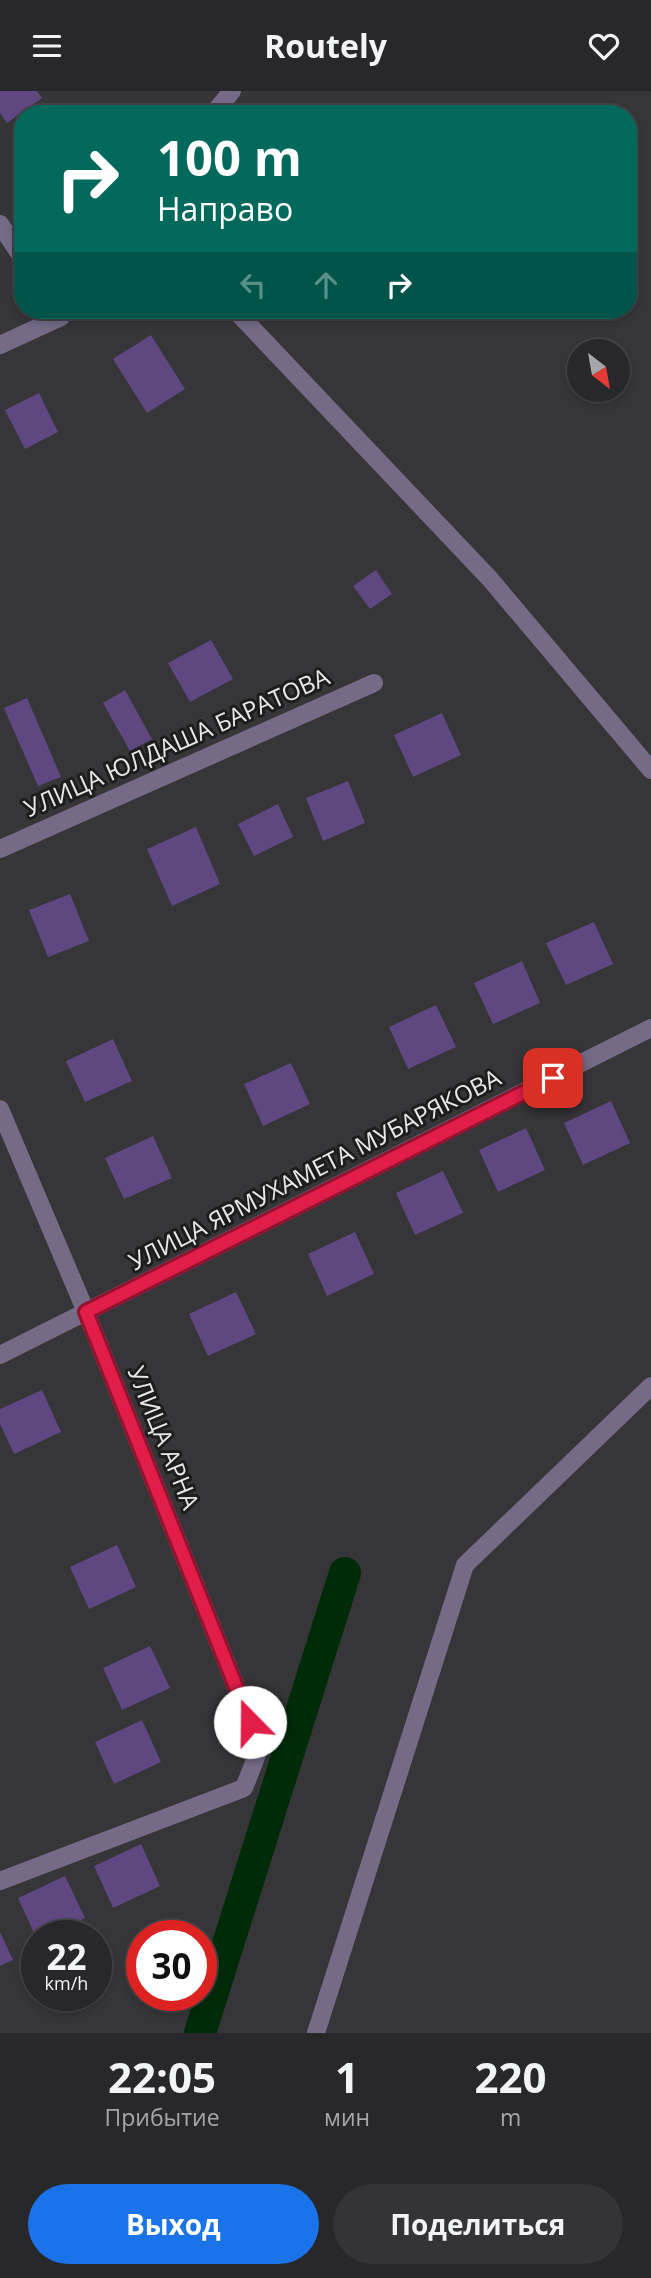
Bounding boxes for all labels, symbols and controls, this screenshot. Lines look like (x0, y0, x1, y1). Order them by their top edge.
text: Routely (264, 24, 387, 67)
icon: menu (28, 27, 66, 65)
icon: heart (585, 27, 623, 65)
text: 100 m (157, 124, 302, 190)
icon: right (42, 133, 133, 224)
text: Направо (157, 187, 293, 230)
icon: left (234, 266, 272, 304)
icon: ahead (307, 266, 345, 304)
icon: right (380, 266, 418, 304)
north arrow (567, 339, 630, 403)
map controls (567, 339, 630, 402)
street label: УЛИЦА ЮЛДАША БАРАТОВА (19, 659, 335, 824)
pin (523, 1048, 583, 1108)
icon: arrive (534, 1059, 572, 1097)
street label: УЛИЦА ЯРМУХАМЕТА МУБАРЯКОВА (123, 1060, 507, 1277)
street label: УЛИЦА АРНА (121, 1361, 208, 1515)
position arrow (213, 1685, 287, 1759)
speed limit sign: 30 (126, 1920, 217, 2011)
text: 22 (46, 1933, 87, 1980)
text: km/h (45, 1971, 88, 1995)
text: 22:05 (108, 2048, 216, 2105)
text: 1 (335, 2048, 359, 2105)
text: 220 (475, 2048, 547, 2105)
text: Прибытие (104, 2101, 220, 2133)
text: мин (324, 2101, 370, 2133)
text: m (500, 2101, 521, 2133)
button: Выход (28, 2184, 319, 2264)
button: Поделиться (333, 2184, 623, 2264)

